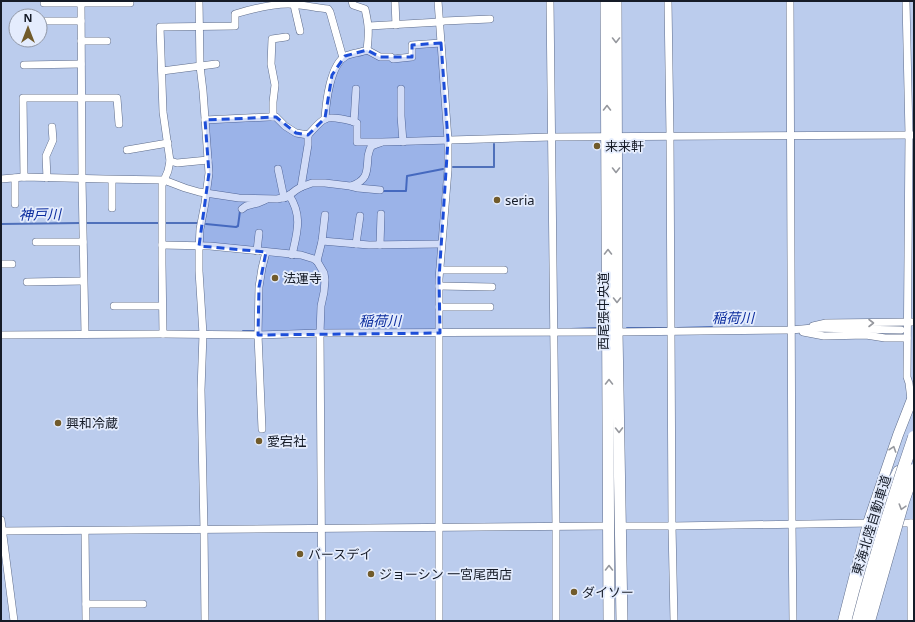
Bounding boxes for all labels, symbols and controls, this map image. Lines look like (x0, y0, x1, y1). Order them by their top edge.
north arrow (8, 8, 48, 48)
text: N (24, 10, 32, 25)
one-way arrow (612, 37, 620, 43)
one-way arrow (603, 105, 611, 111)
place label: 来来軒 (605, 137, 644, 155)
marker: 来来軒 (592, 141, 602, 151)
one-way arrow (612, 167, 621, 173)
place label: seria (505, 191, 535, 209)
marker: seria (492, 195, 502, 205)
water label: 神戸川 (19, 204, 63, 224)
one-way arrow (604, 249, 612, 255)
place label: 法運寺 (283, 269, 322, 287)
street label: 西尾張中央道 (594, 272, 612, 350)
marker: 法運寺 (270, 273, 280, 283)
one-way arrow (613, 297, 621, 303)
water label: 稲荷川 (712, 308, 756, 327)
water label: 稲荷川 (359, 311, 403, 330)
one-way arrow (868, 319, 874, 327)
one-way arrow (605, 379, 613, 385)
place label: 興和冷蔵 (66, 414, 118, 432)
marker: 興和冷蔵 (53, 418, 63, 428)
one-way arrow (615, 427, 623, 433)
place label: 愛宕社 (267, 432, 306, 450)
marker: 愛宕社 (254, 436, 264, 446)
one-way arrow (889, 446, 897, 453)
street label: 東海北陸自動車道 (847, 473, 895, 577)
one-way arrow (898, 503, 907, 510)
place label: バースデイ (308, 545, 372, 563)
marker: バースデイ (295, 549, 305, 559)
place label: ジョーシン 一宮尾西店 (379, 565, 512, 583)
one-way arrow (605, 565, 613, 571)
marker: ジョーシン 一宮尾西店 (366, 569, 376, 579)
place label: ダイソー (582, 583, 634, 601)
marker: ダイソー (569, 587, 579, 597)

